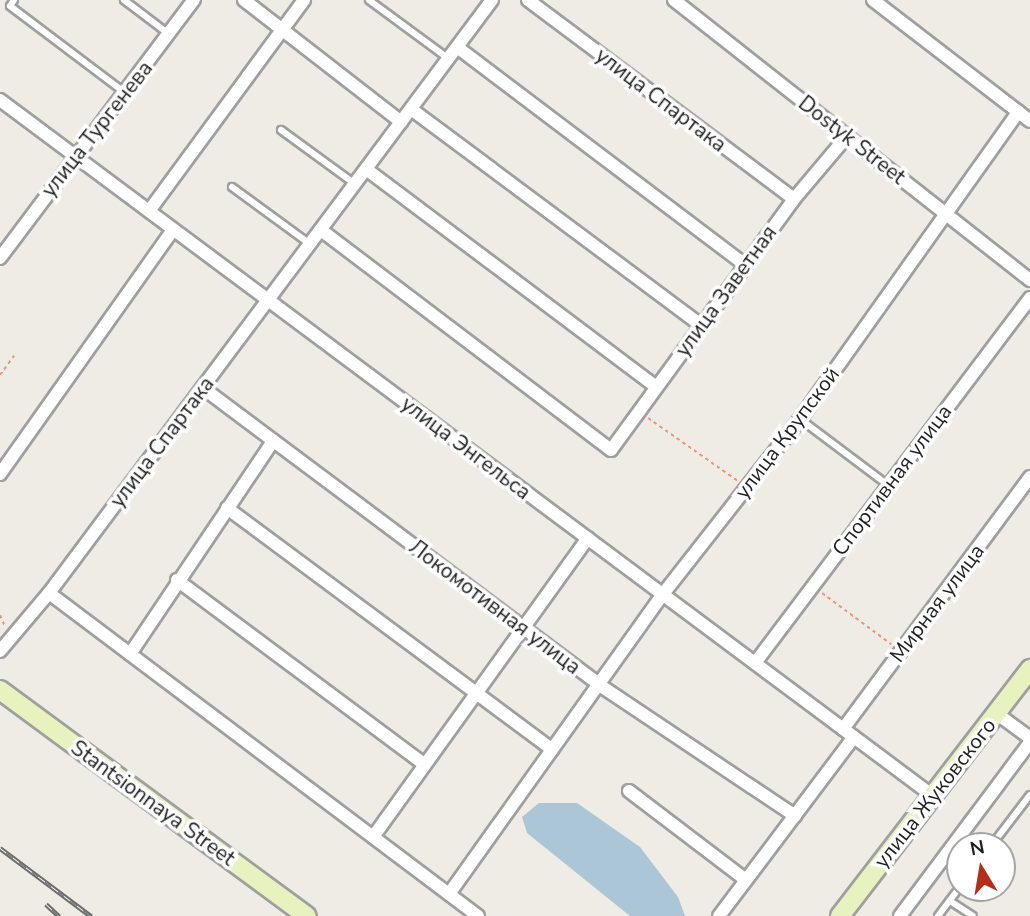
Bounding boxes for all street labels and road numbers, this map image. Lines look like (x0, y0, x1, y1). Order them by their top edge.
street label: улица Спартака (591, 43, 731, 157)
street label: улица Тургенева (36, 56, 158, 202)
street label: Dostyk Street (794, 90, 910, 190)
street label: улица Заветная (670, 221, 782, 361)
street label: улица Крупской (729, 362, 845, 504)
street label: улица Спартака (105, 372, 219, 512)
street label: улица Энгельса (396, 391, 536, 505)
street label: Спортивная улица (827, 399, 957, 561)
street label: Локомотивная улица (404, 534, 586, 680)
street label: Мирная улица (884, 539, 990, 667)
street label: улица Жуковского (869, 713, 1001, 873)
street label: Stantsionnaya Street (66, 735, 240, 871)

